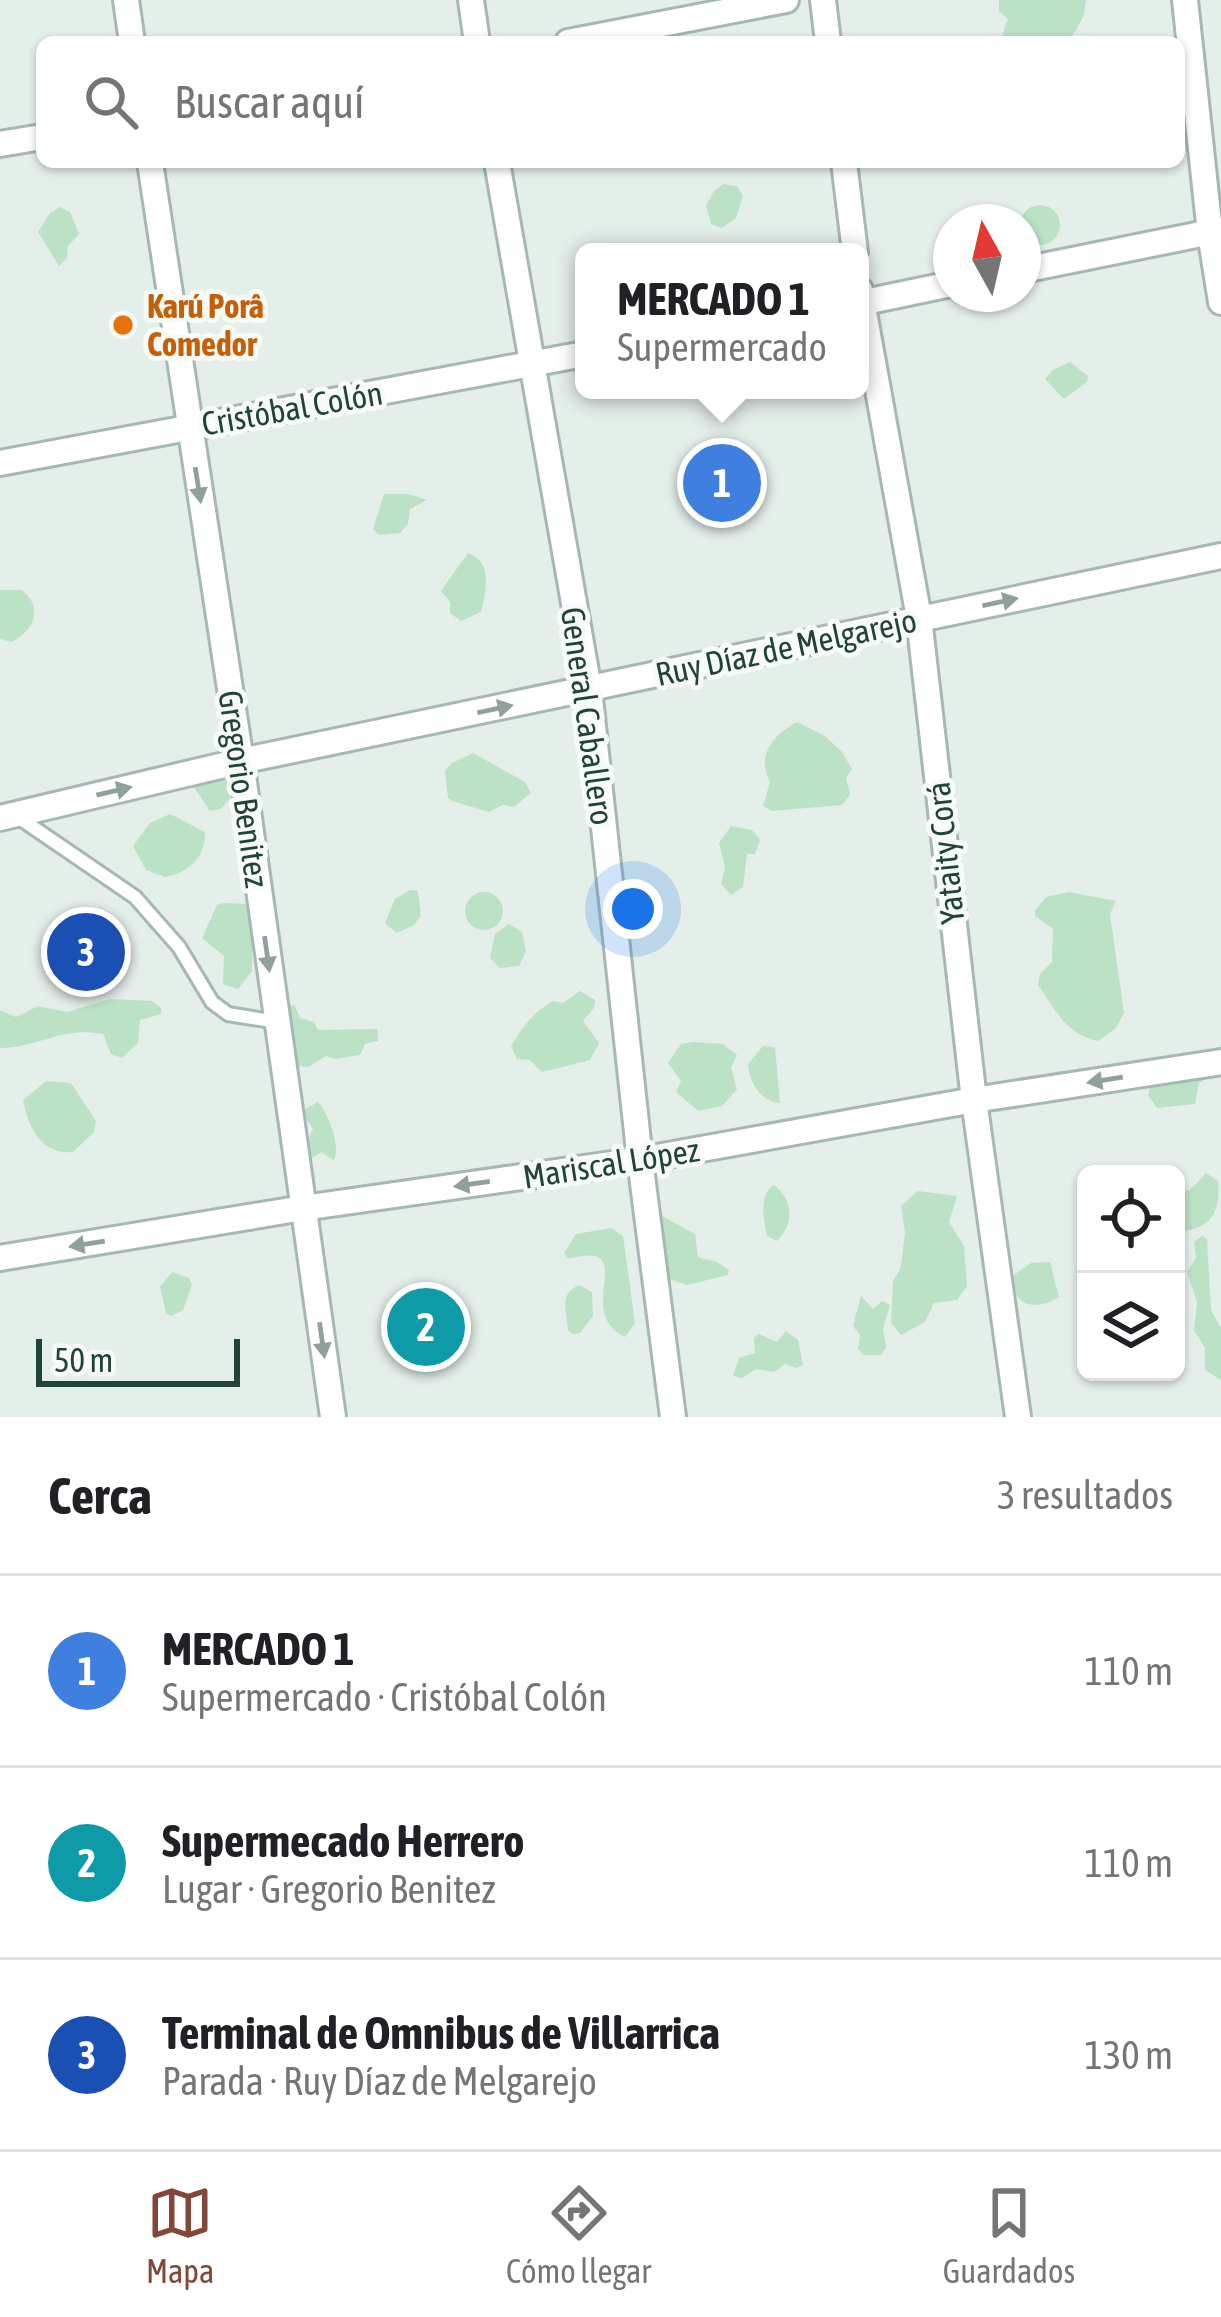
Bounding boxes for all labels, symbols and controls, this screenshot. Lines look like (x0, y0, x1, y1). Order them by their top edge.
search box (36, 36, 1185, 168)
icon: search (78, 69, 144, 135)
text: Buscar aquí (174, 76, 364, 128)
north arrow (933, 204, 1041, 312)
popup (575, 243, 869, 399)
text: MERCADO 1 (617, 273, 810, 325)
place label: Karú Porâ Comedor (147, 287, 264, 363)
marker: Karú Porâ Comedor (110, 312, 136, 338)
text: Supermercado (617, 325, 827, 369)
street label: Cristóbal Colón (199, 373, 385, 443)
pin: 1 (683, 438, 761, 528)
one-way arrow (189, 467, 208, 505)
one-way arrow (981, 591, 1019, 610)
street label: Ruy Díaz de Melgarejo (652, 601, 920, 693)
street label: General Caballero (554, 605, 622, 827)
street label: Gregorio Benitez (211, 688, 277, 890)
one-way arrow (477, 698, 515, 717)
street label: Yataity Corá (919, 780, 971, 926)
one-way arrow (95, 781, 132, 800)
your location (603, 879, 663, 939)
pin: 3 (47, 907, 125, 997)
one-way arrow (258, 936, 277, 973)
one-way arrow (1086, 1071, 1124, 1090)
street label: Mariscal López (520, 1130, 702, 1196)
map controls (1077, 1165, 1185, 1381)
button: locate (1077, 1165, 1185, 1273)
one-way arrow (453, 1175, 490, 1194)
one-way arrow (67, 1235, 105, 1253)
button: layers (1077, 1273, 1185, 1381)
pin: 2 (387, 1282, 465, 1372)
one-way arrow (313, 1322, 332, 1360)
scale bar (36, 1333, 240, 1386)
text: 50 m (54, 1341, 113, 1379)
text: Cerca (48, 1466, 152, 1525)
text: 3 resultados (997, 1473, 1173, 1517)
text: MERCADO 1 (162, 1623, 354, 1675)
text: 1 (78, 1649, 96, 1693)
text: 110 m (1085, 1649, 1173, 1693)
text: Supermercado · Cristóbal Colón (162, 1675, 607, 1719)
text: Supermecado Herrero (162, 1815, 524, 1867)
text: 2 (78, 1841, 96, 1885)
text: 110 m (1085, 1841, 1173, 1885)
text: Lugar · Gregorio Benitez (162, 1867, 496, 1911)
text: Terminal de Omnibus de Villarrica (162, 2007, 720, 2059)
text: 3 (78, 2033, 96, 2077)
text: 130 m (1085, 2033, 1173, 2077)
text: Parada · Ruy Díaz de Melgarejo (162, 2059, 597, 2103)
tab: Mapa (146, 2180, 214, 2290)
tab: Cómo llegar (506, 2180, 651, 2290)
tab: Guardados (943, 2180, 1075, 2290)

